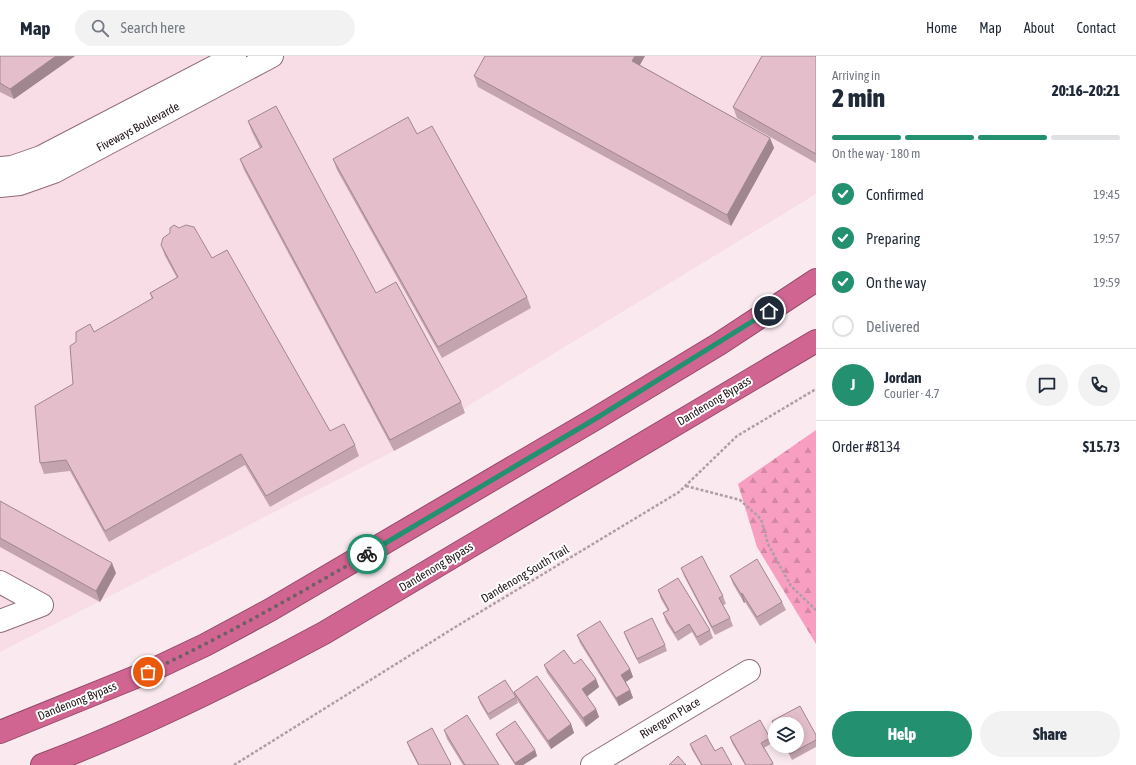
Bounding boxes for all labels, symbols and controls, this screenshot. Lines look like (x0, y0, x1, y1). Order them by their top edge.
search box (75, 10, 355, 46)
text: Map (20, 17, 51, 39)
icon: search (89, 17, 111, 39)
text: Search here (121, 19, 185, 36)
text: Home (926, 20, 957, 36)
text: Map (979, 20, 1002, 36)
text: About (1024, 20, 1055, 36)
text: Contact (1077, 20, 1116, 36)
text: Arriving in (832, 68, 880, 83)
text: 20:16–20:21 (1052, 82, 1120, 99)
text: 2 min (832, 83, 885, 113)
street label: Fiveways Boulevarde (94, 99, 182, 155)
text: On the way · 180 m (832, 146, 920, 161)
icon: check (832, 183, 854, 205)
text: Confirmed (866, 186, 924, 203)
text: 19:45 (1093, 187, 1120, 202)
icon: check (832, 227, 854, 249)
text: Preparing (866, 230, 920, 247)
text: 19:57 (1093, 231, 1120, 246)
icon: check (832, 271, 854, 293)
text: On the way (866, 274, 927, 291)
text: 19:59 (1093, 275, 1120, 290)
pin (752, 294, 786, 328)
icon: home (758, 300, 780, 322)
text: Delivered (866, 318, 920, 335)
button: chat (1026, 364, 1068, 406)
button: phone (1078, 364, 1120, 406)
text: Jordan (884, 369, 922, 386)
street label: Dandenong Bypass (675, 373, 753, 429)
text: J (851, 376, 855, 393)
text: Courier · 4.7 (884, 386, 940, 401)
text: Order #8134 (832, 438, 900, 455)
text: $15.73 (1083, 438, 1120, 455)
courier (347, 534, 387, 574)
street label: Dandenong Bypass (397, 539, 475, 595)
street label: Dandenong South Trail (478, 542, 572, 606)
icon: bike (356, 543, 378, 565)
pin (131, 655, 165, 689)
icon: bag (137, 661, 159, 683)
street label: Dandenong Bypass (36, 679, 118, 723)
street label: Rivergum Place (637, 694, 703, 742)
button: Help (832, 711, 972, 757)
button: Share (980, 711, 1120, 757)
map controls (768, 717, 804, 753)
button: layers (768, 717, 804, 753)

